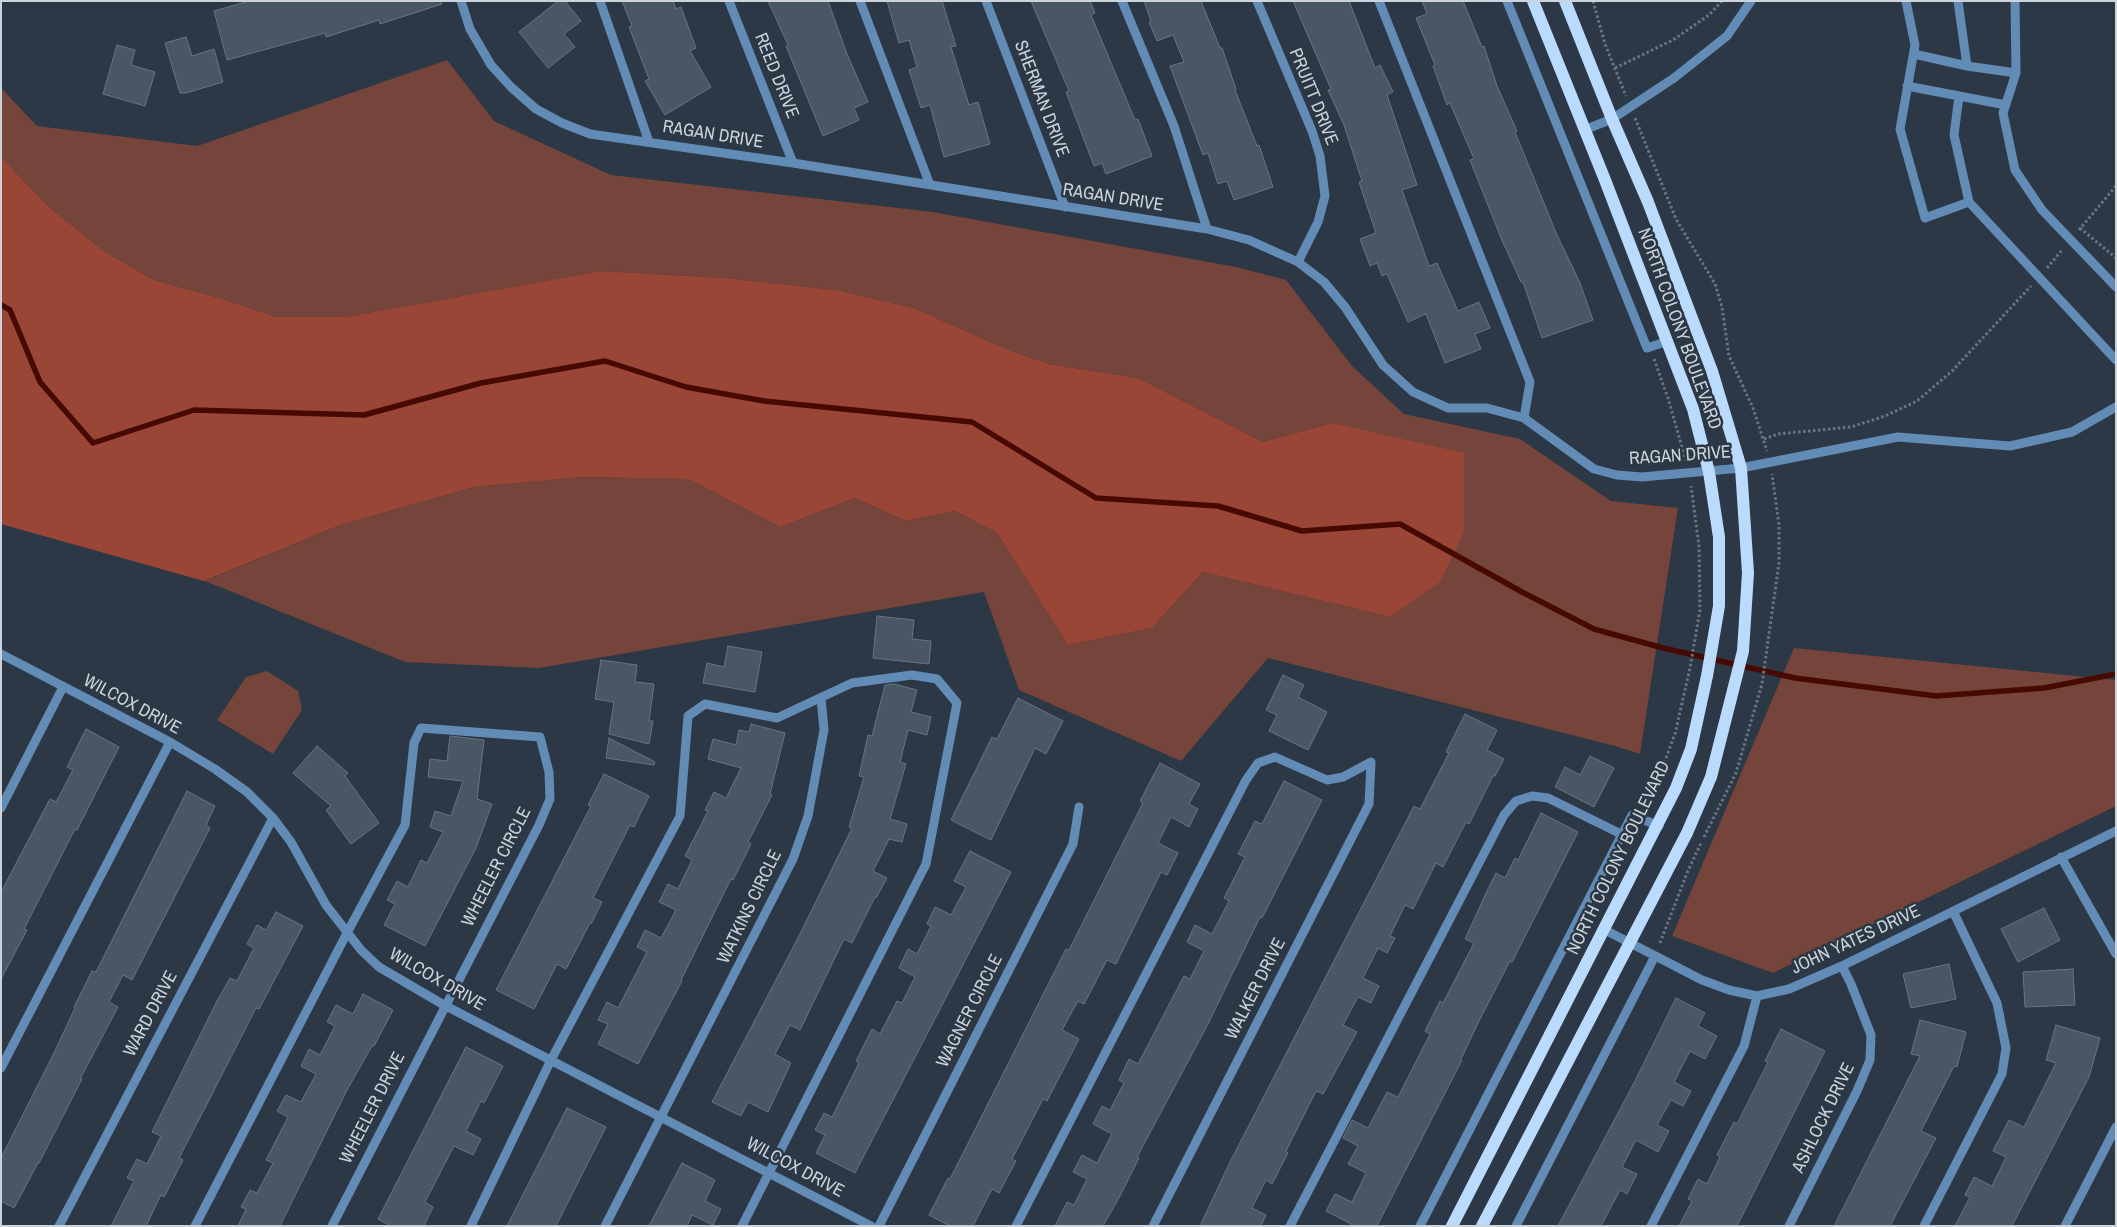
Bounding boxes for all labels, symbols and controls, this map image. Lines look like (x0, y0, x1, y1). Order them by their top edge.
street label: REED DRIVE (749, 30, 803, 122)
street label: SHERMAN DRIVE (1009, 38, 1073, 160)
street label: PRUITT DRIVE (1284, 45, 1342, 149)
street label: RAGAN DRIVE (661, 116, 765, 154)
street label: RAGAN DRIVE (1061, 179, 1165, 217)
street label: NORTH COLONY BOULEVARD (1632, 225, 1726, 433)
street label: RAGAN DRIVE (1629, 442, 1731, 470)
street label: WILCOX DRIVE (79, 670, 185, 740)
street label: NORTH COLONY BOULEVARD (1563, 758, 1675, 958)
street label: WHEELER CIRCLE (458, 804, 536, 930)
street label: WATKINS CIRCLE (713, 847, 787, 967)
street label: JOHN YATES DRIVE (1788, 901, 1924, 979)
street label: WALKER DRIVE (1221, 935, 1291, 1043)
street label: WILCOX DRIVE (385, 944, 489, 1016)
street label: WAGNER CIRCLE (932, 951, 1008, 1071)
street label: WARD DRIVE (119, 968, 183, 1060)
street label: WHEELER DRIVE (336, 1049, 410, 1167)
street label: ASHLOCK DRIVE (1788, 1059, 1860, 1177)
street label: WILCOX DRIVE (742, 1133, 848, 1203)

